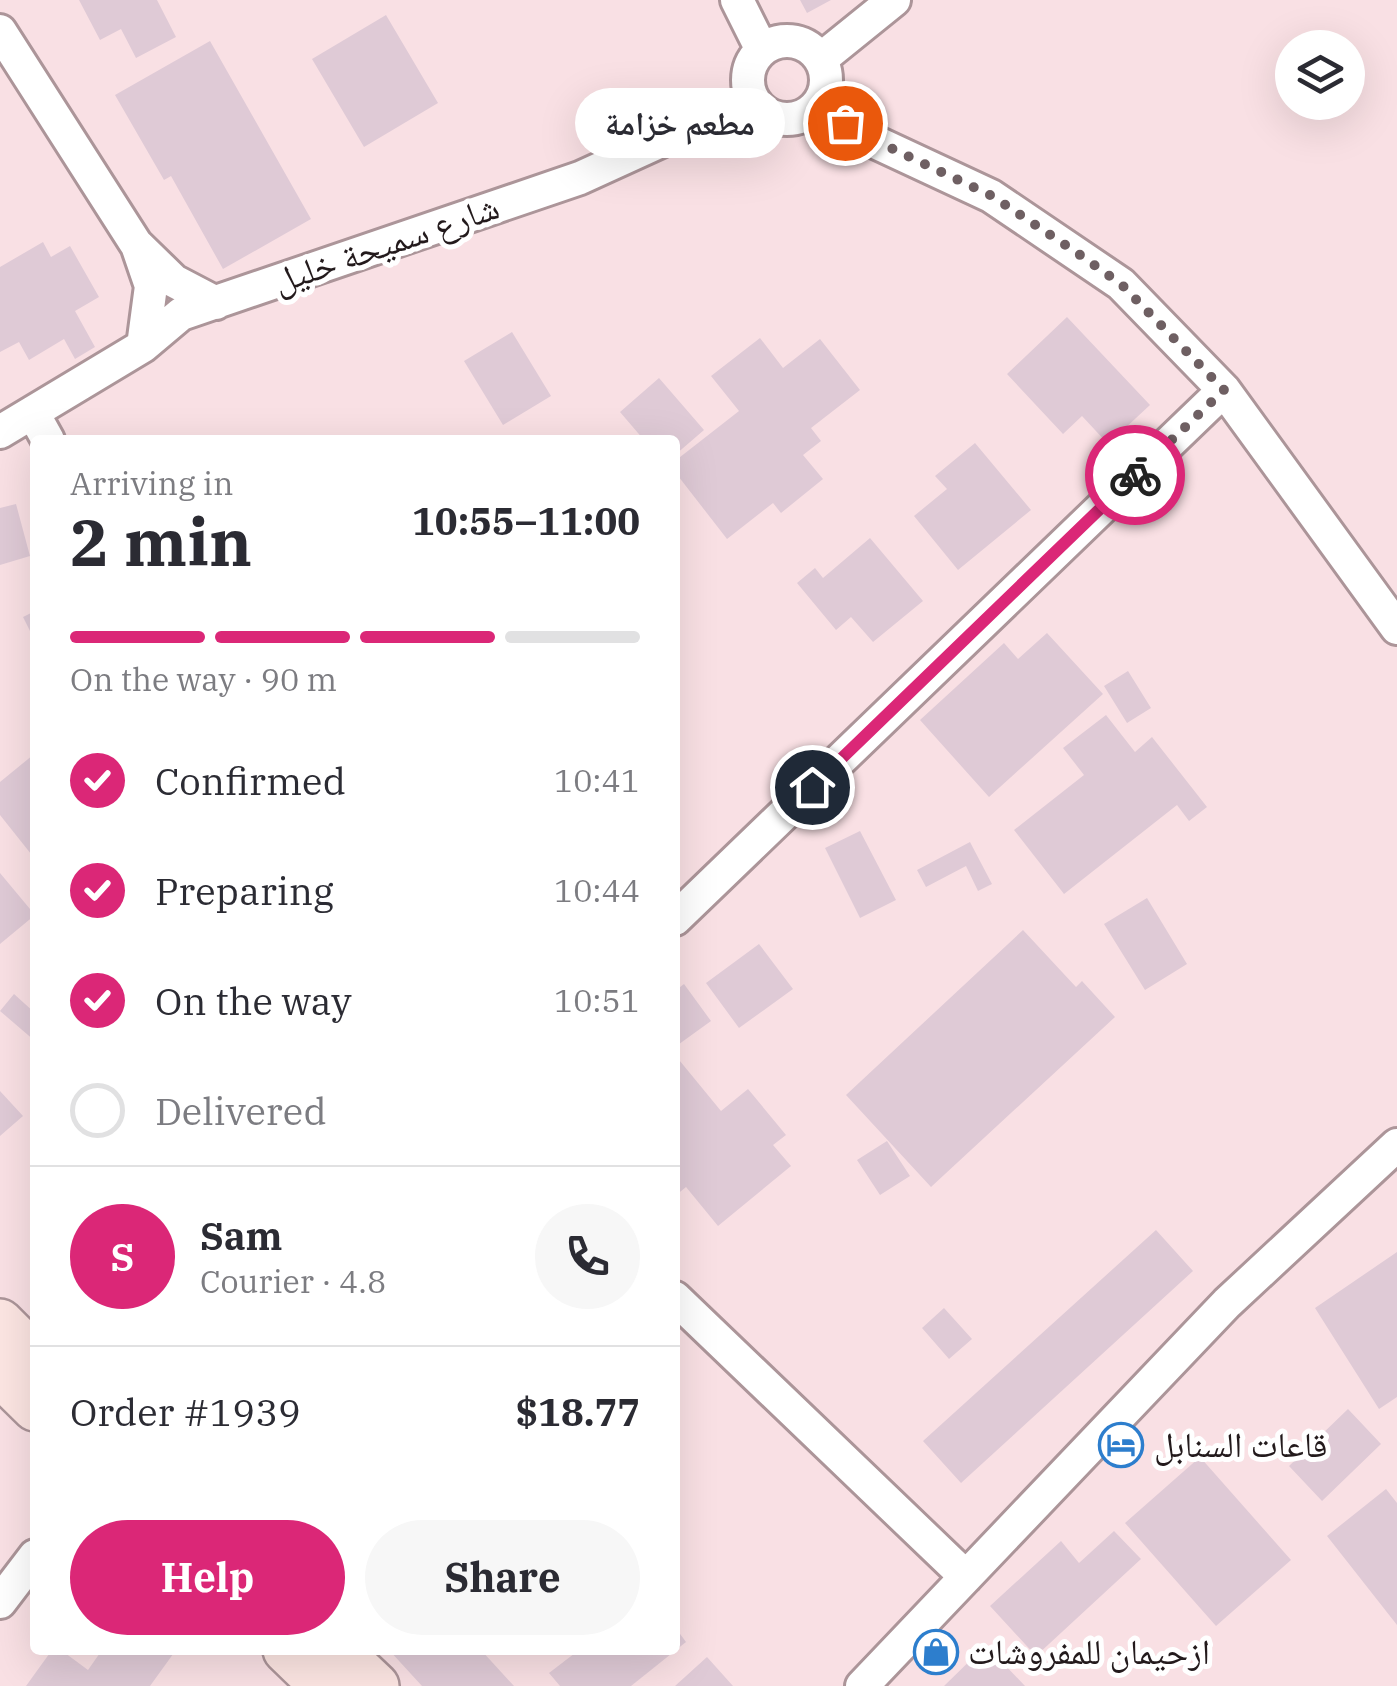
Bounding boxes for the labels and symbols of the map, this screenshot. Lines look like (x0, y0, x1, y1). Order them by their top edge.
pin (803, 81, 888, 166)
callout: مطعم خزامة (575, 88, 785, 158)
street label: شارع سميحة خليل (267, 183, 505, 303)
courier (1085, 425, 1185, 525)
pin (770, 745, 855, 830)
place label: قاعات السنابل (1154, 1421, 1328, 1467)
hotel icon: قاعات السنابل (1098, 1422, 1144, 1468)
place label: ازحيمان للمفروشات (968, 1628, 1210, 1674)
shop icon: ازحيمان للمفروشات (913, 1629, 959, 1675)

